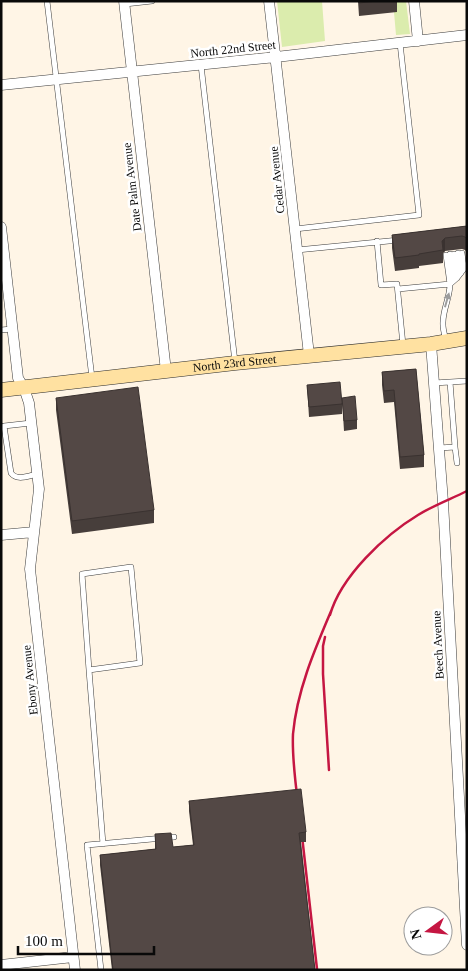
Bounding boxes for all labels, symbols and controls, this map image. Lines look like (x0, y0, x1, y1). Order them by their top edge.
street label: North 22nd Street (190, 37, 277, 60)
street label: Date Palm Avenue (120, 142, 144, 232)
street label: Cedar Avenue (267, 146, 287, 214)
one-way arrow (444, 293, 452, 308)
street label: North 23rd Street (192, 352, 278, 375)
street label: Beech Avenue (429, 610, 447, 680)
street label: Ebony Avenue (19, 644, 41, 716)
north arrow (403, 906, 453, 956)
scale bar (18, 924, 154, 956)
text: N (407, 927, 424, 941)
text: 100 m (25, 933, 63, 949)

